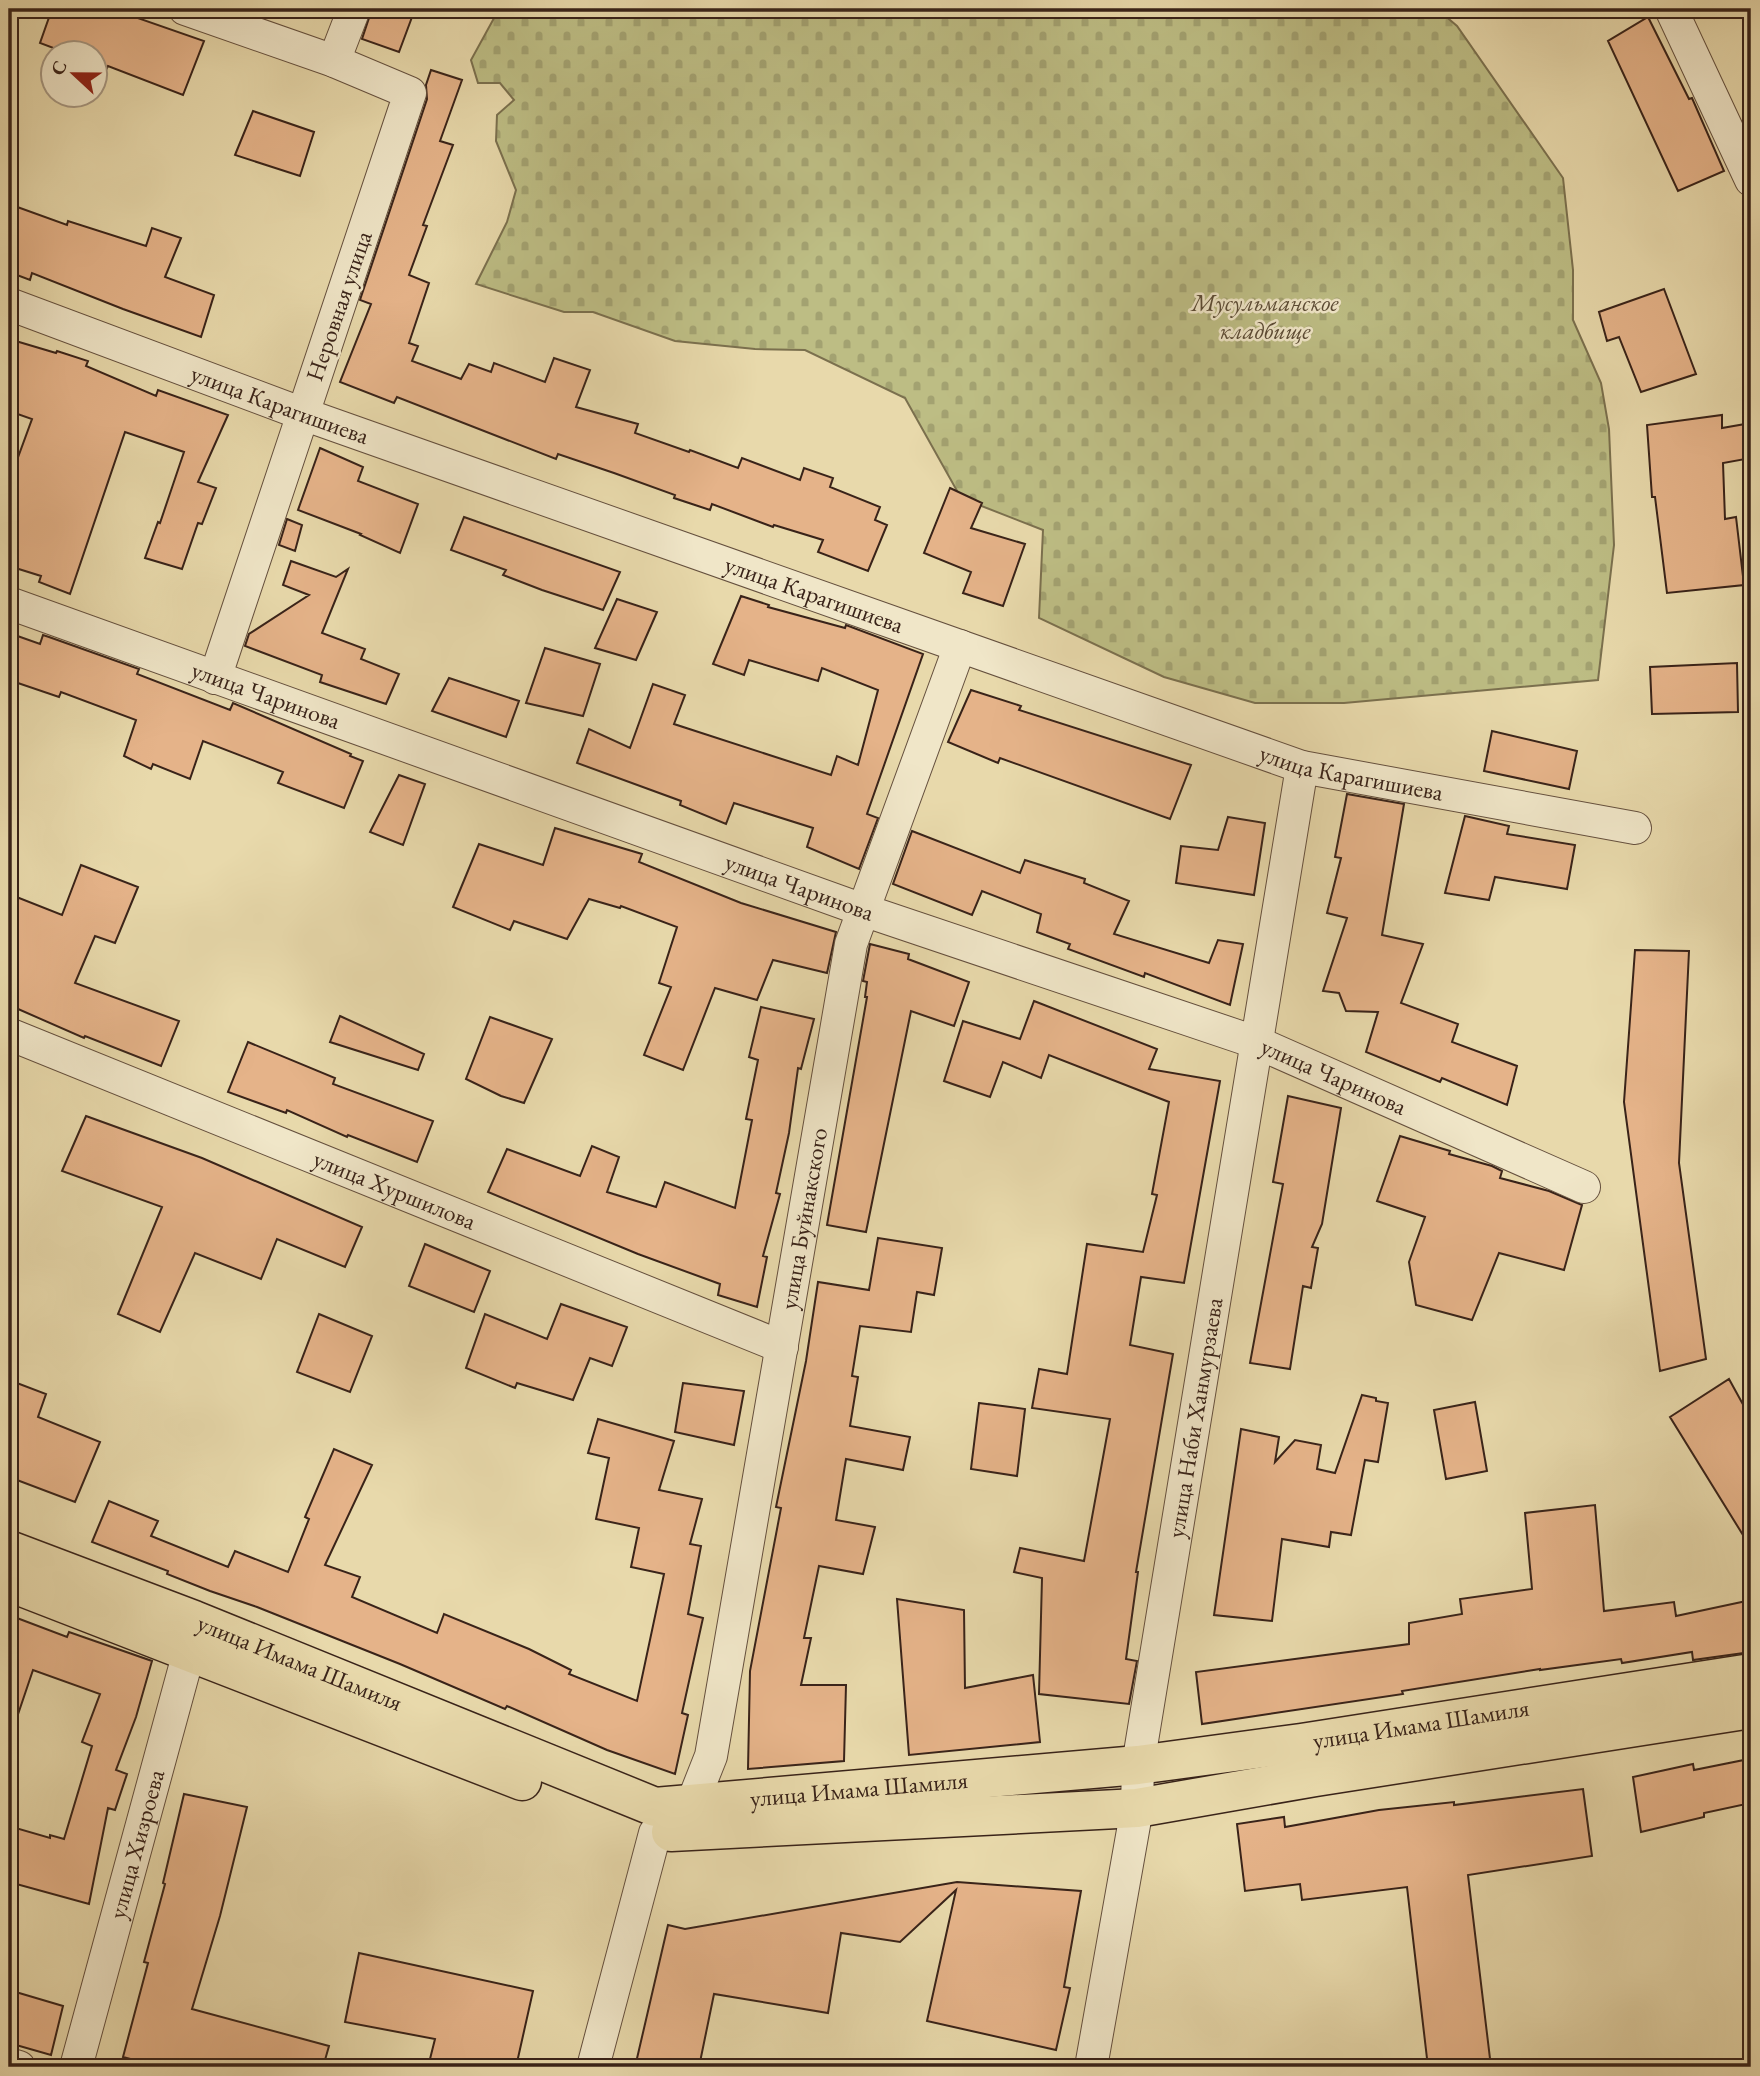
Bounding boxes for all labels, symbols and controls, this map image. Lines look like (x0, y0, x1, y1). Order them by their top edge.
north arrow (38, 38, 108, 108)
text: С (45, 57, 73, 79)
street label: Неровная улица (298, 226, 379, 385)
park label: Мусульманское кладбище (1189, 287, 1339, 346)
street label: улица Карагишиева (187, 357, 374, 451)
street label: улица Карагишиева (721, 548, 908, 640)
street label: улица Чаринова (187, 654, 345, 736)
street label: улица Карагишиева (1255, 737, 1446, 808)
street label: улица Чаринова (721, 846, 878, 928)
street label: улица Чаринова (1256, 1030, 1412, 1122)
street label: улица Буйнакского (772, 1125, 834, 1312)
street label: улица Хуршилова (309, 1143, 481, 1237)
street label: улица Наби Ханмурзаева (1160, 1295, 1230, 1540)
street label: улица Имама Шамиля (193, 1607, 407, 1718)
street label: улица Имама Шамиля (1311, 1692, 1532, 1756)
street label: улица Имама Шамиля (749, 1764, 969, 1814)
street label: улица Хизроева (101, 1766, 171, 1922)

